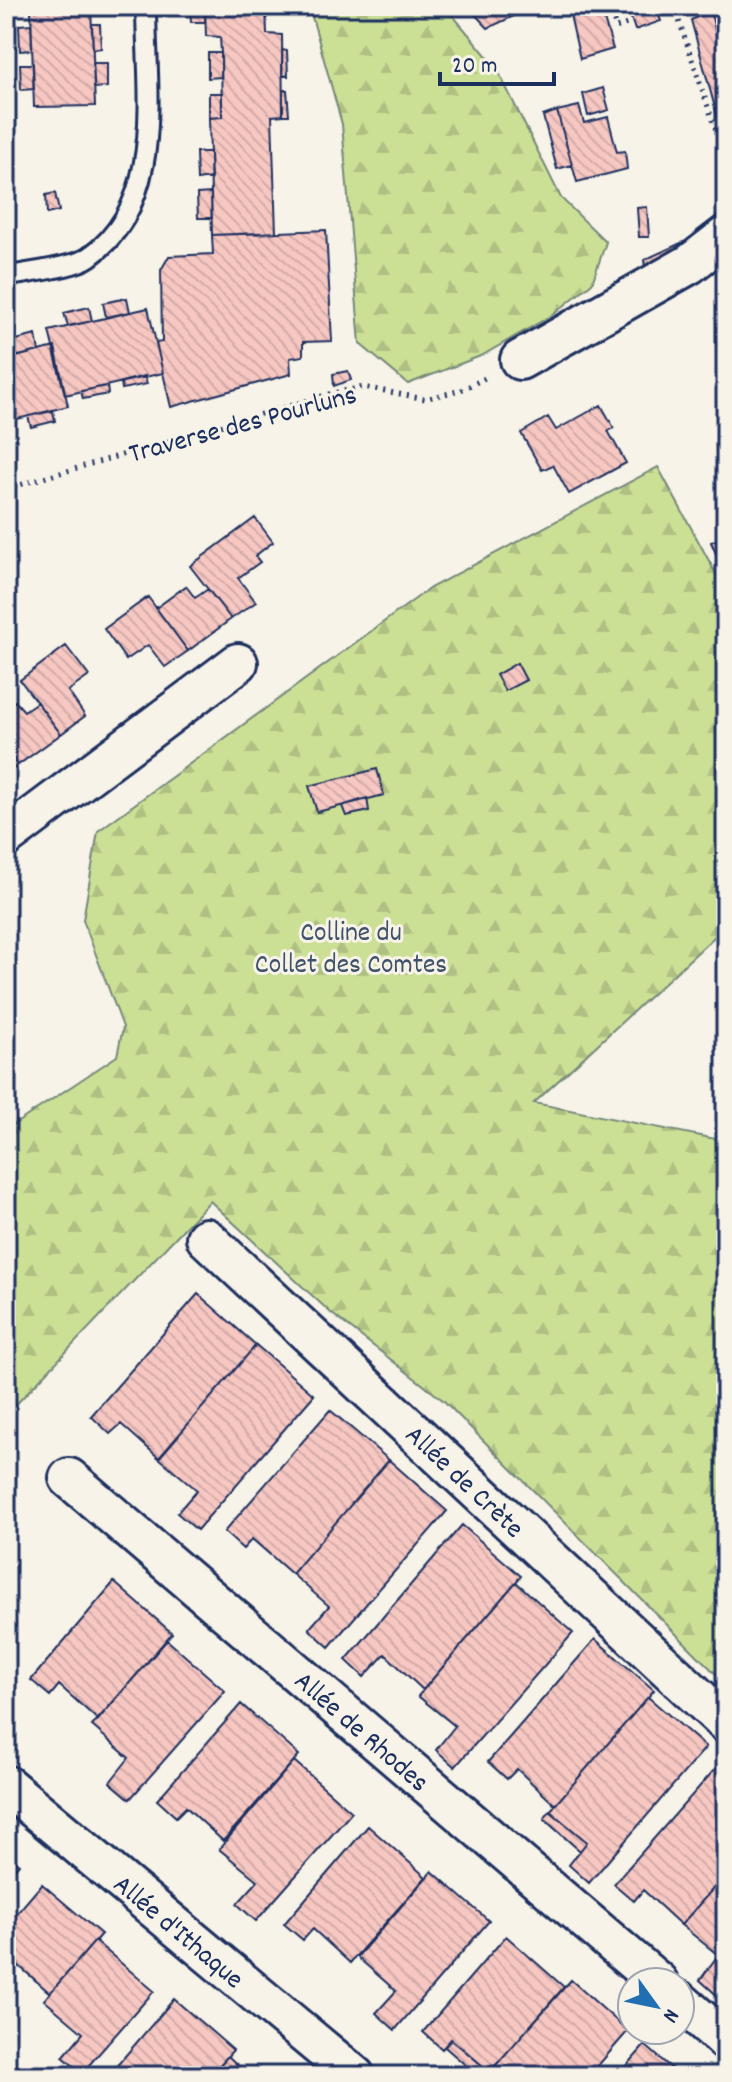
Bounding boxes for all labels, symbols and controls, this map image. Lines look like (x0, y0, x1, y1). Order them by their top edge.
scale bar (440, 36, 554, 86)
text: 20 m (452, 50, 498, 84)
street label: Traverse des Pourluns (125, 377, 362, 476)
park label: Colline du Collet des Comtes (255, 915, 447, 987)
street label: Allée de Crète (394, 1418, 531, 1550)
street label: Allée de Rhodes (283, 1664, 436, 1804)
street label: Allée d'Ithaque (103, 1867, 251, 2001)
north arrow (616, 1966, 696, 2046)
text: N (654, 2002, 686, 2028)

